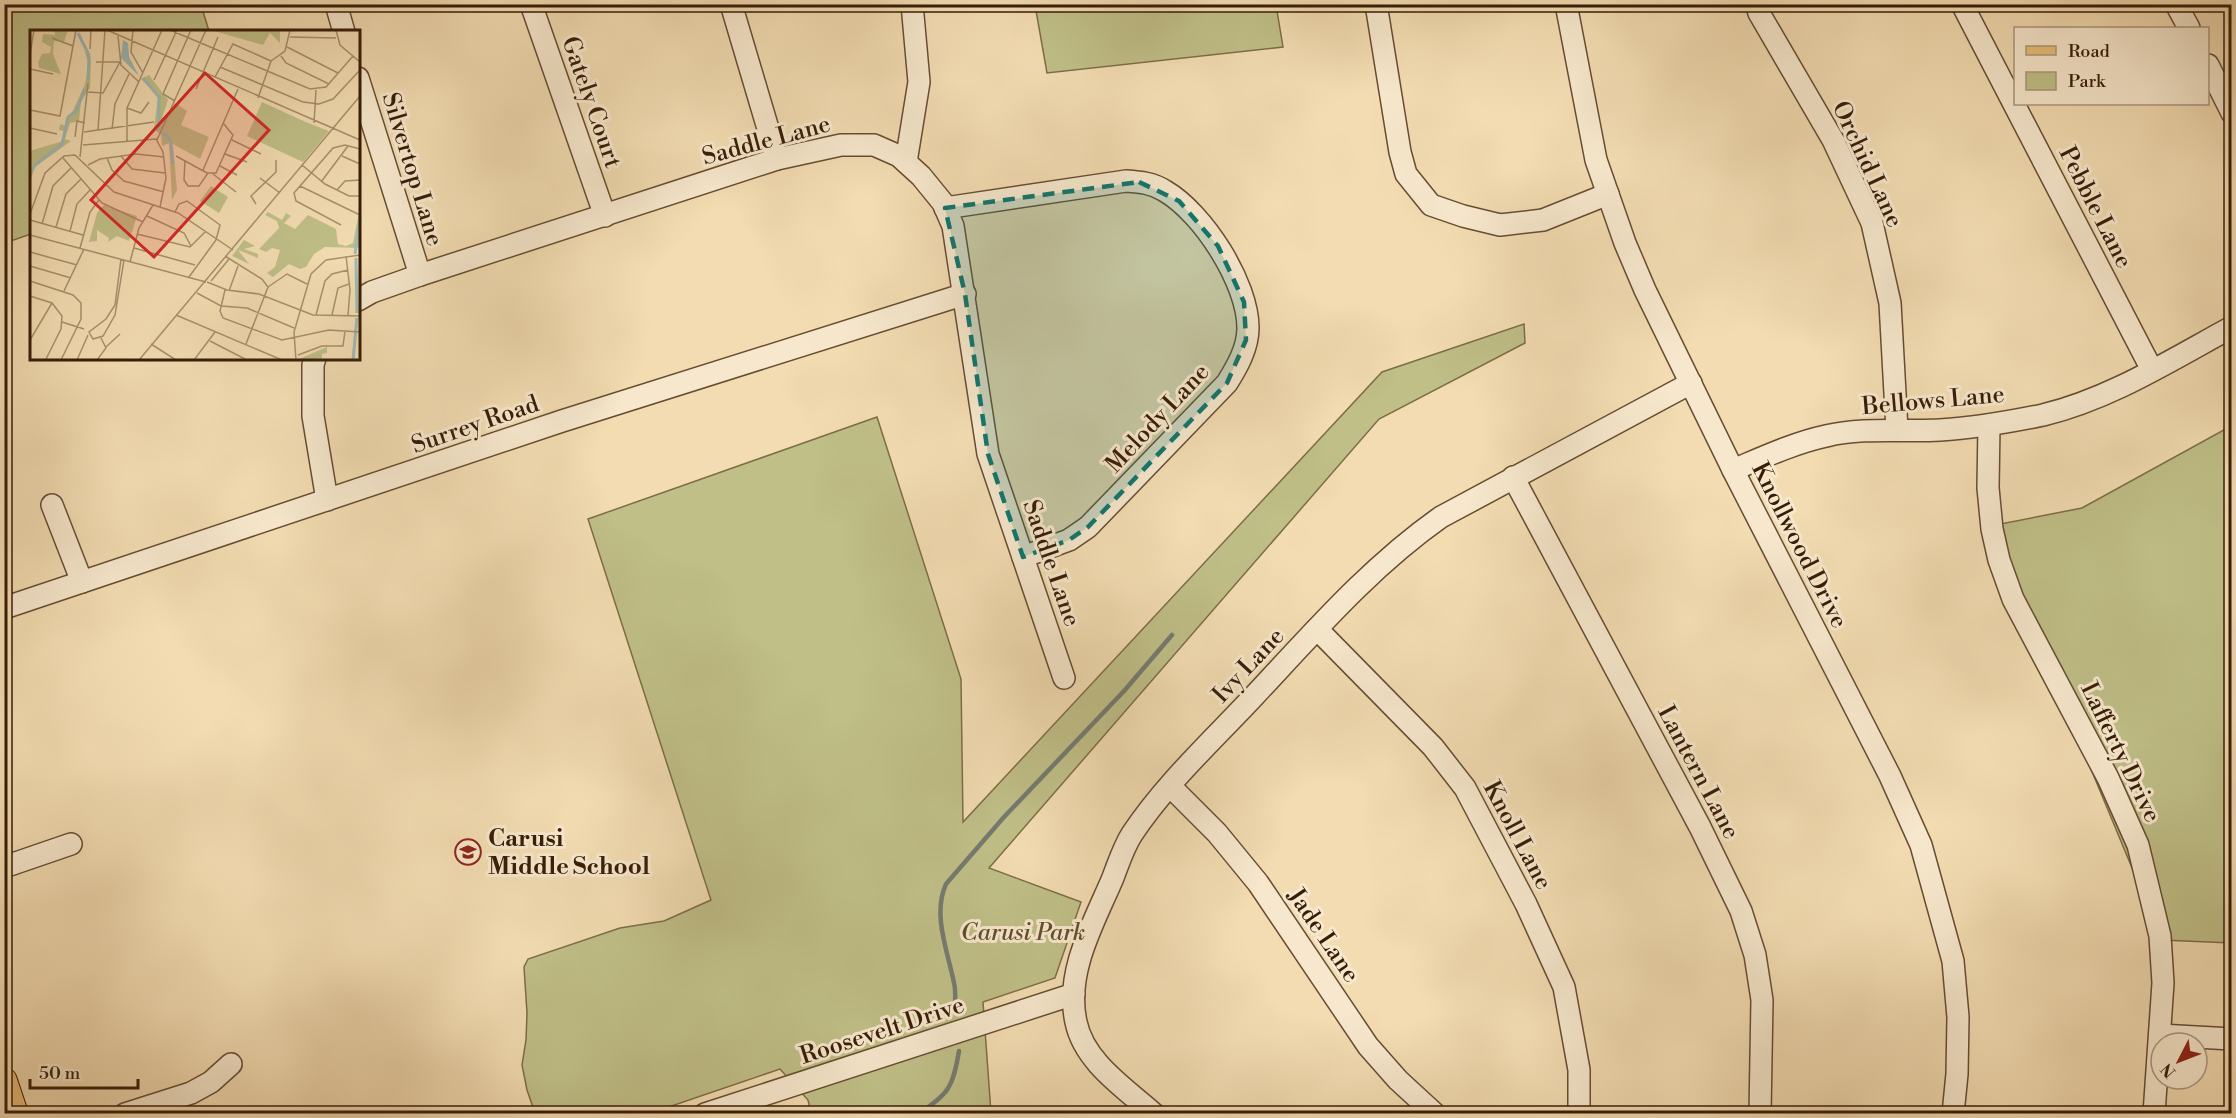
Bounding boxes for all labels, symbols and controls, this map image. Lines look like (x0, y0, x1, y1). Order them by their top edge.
legend (2014, 27, 2209, 105)
inset map (30, 30, 360, 360)
street label: Gately Court (555, 33, 628, 173)
text: Road (2068, 40, 2111, 63)
text: Park (2068, 70, 2107, 93)
street label: Silvertop Lane (374, 89, 450, 250)
street label: Orchid Lane (1825, 96, 1909, 232)
street label: Saddle Lane (699, 109, 834, 173)
street label: Pebble Lane (2052, 141, 2139, 274)
street label: Melody Lane (1099, 358, 1216, 480)
street label: Bellows Lane (1860, 380, 2006, 422)
street label: Surrey Road (408, 389, 543, 461)
street label: Knollwood Drive (1744, 457, 1854, 634)
street label: Saddle Lane (1015, 496, 1087, 631)
street label: Ivy Lane (1206, 622, 1291, 710)
street label: Lafferty Drive (2073, 677, 2167, 828)
street label: Lantern Lane (1650, 700, 1746, 845)
street label: Knoll Lane (1476, 776, 1558, 895)
place label: Carusi Middle School (488, 824, 650, 882)
school or university icon: Carusi Middle School (453, 837, 483, 867)
street label: Jade Lane (1280, 882, 1366, 989)
park label: Carusi Park (961, 918, 1085, 948)
street label: Roosevelt Drive (796, 990, 968, 1072)
north arrow (2149, 1031, 2209, 1091)
scale bar (30, 1052, 138, 1090)
text: N (2157, 1059, 2180, 1082)
text: 50 m (39, 1062, 81, 1085)

